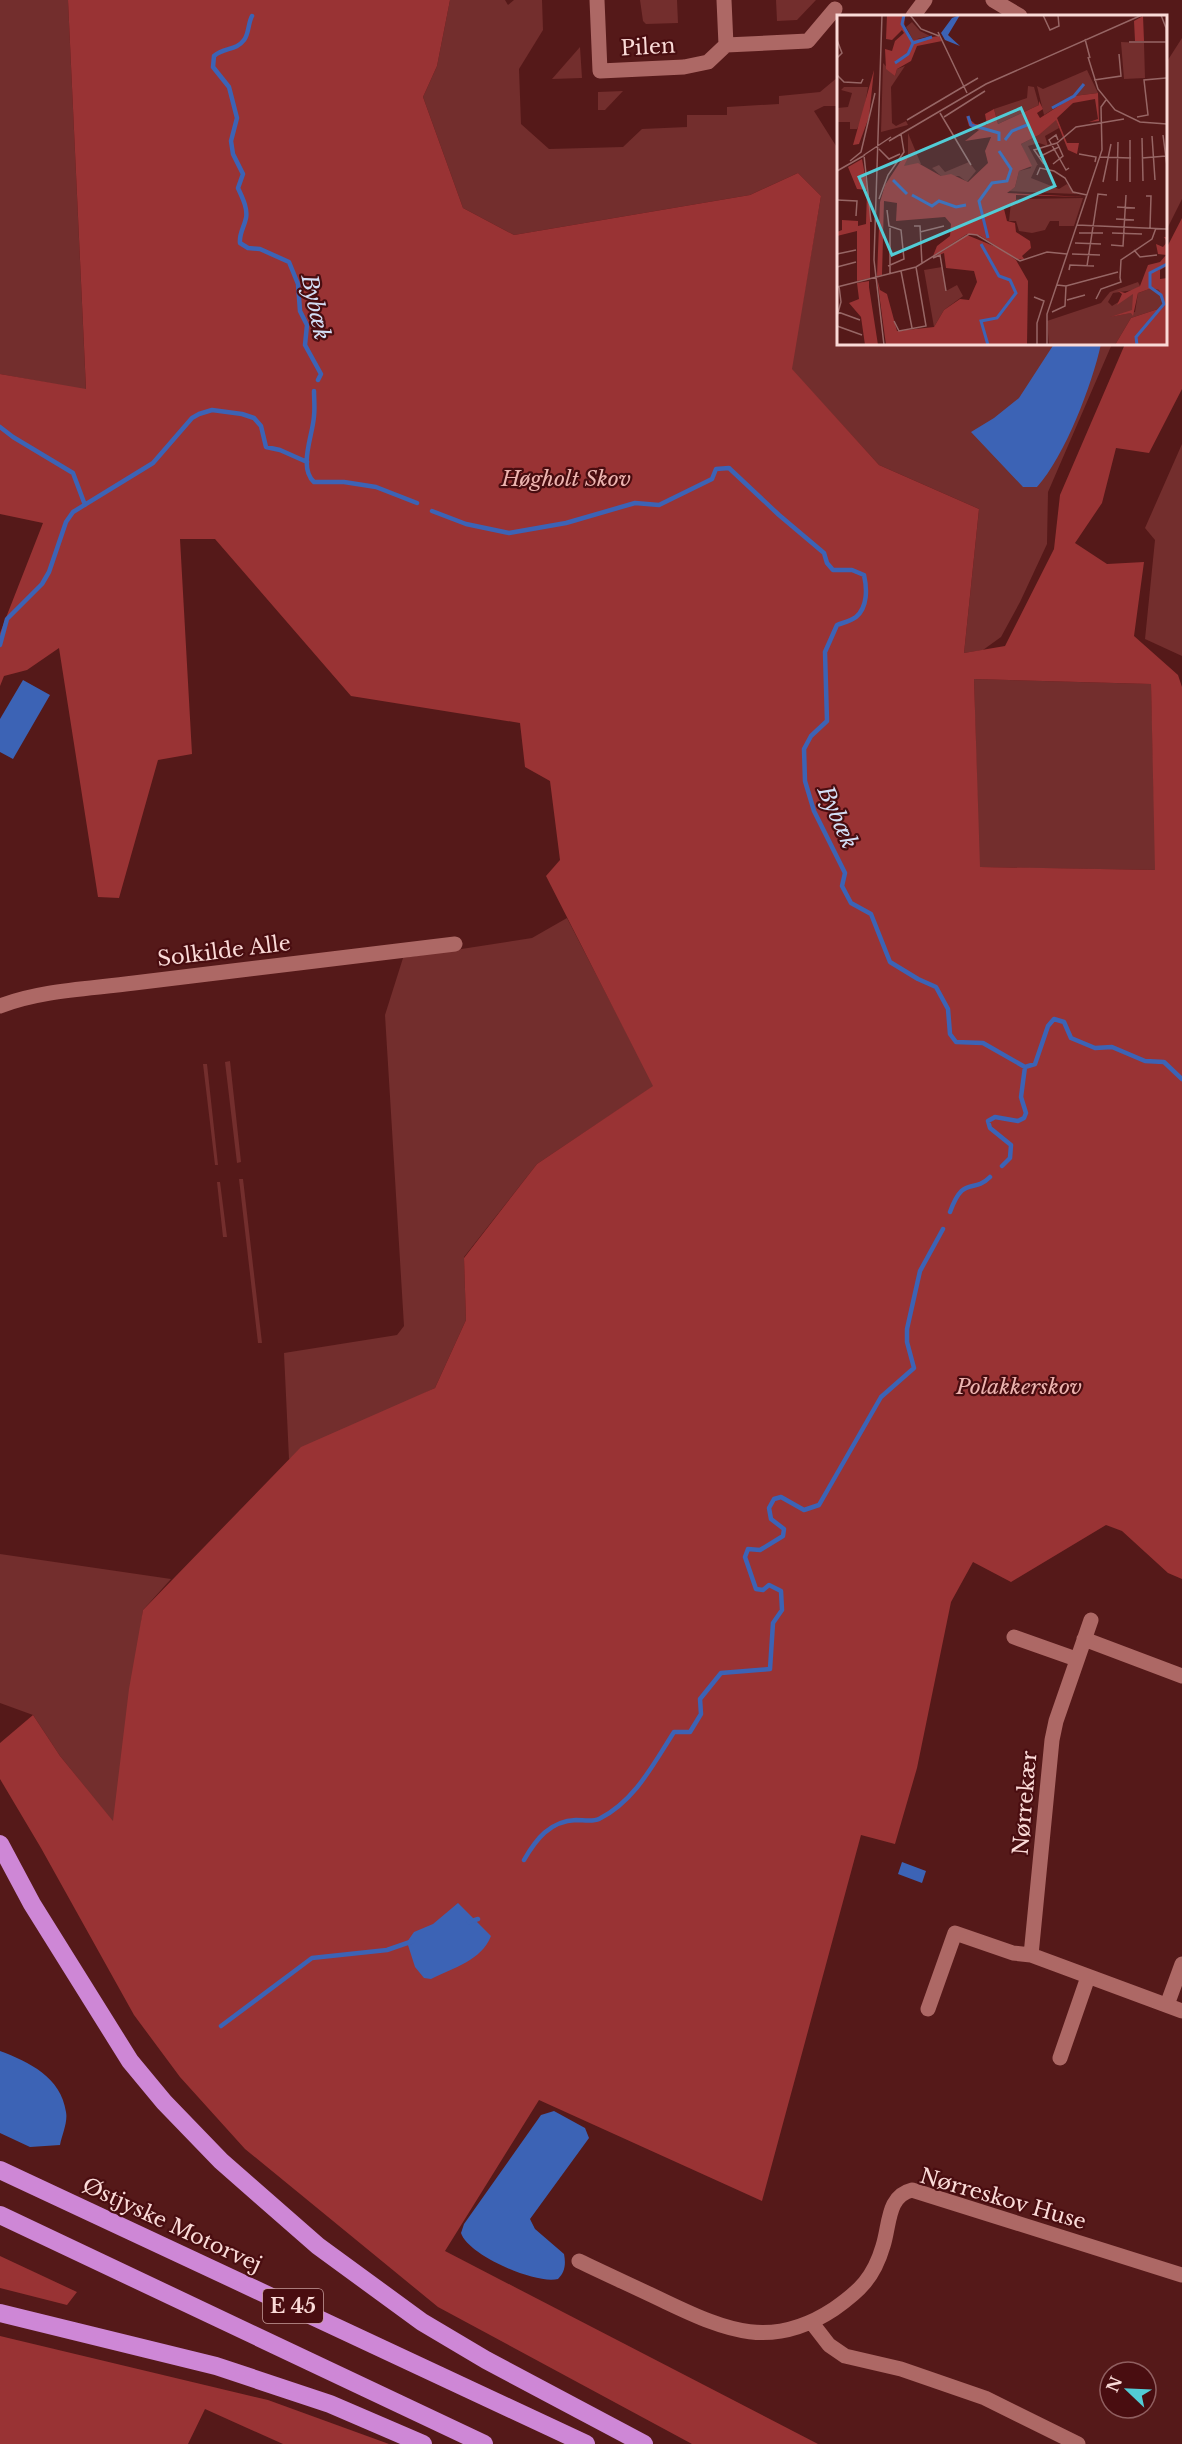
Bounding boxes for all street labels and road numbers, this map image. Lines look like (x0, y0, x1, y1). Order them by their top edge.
street label: Pilen (620, 33, 676, 61)
street label: Solkilde Alle (156, 930, 292, 972)
street label: Nørrekær (1007, 1750, 1043, 1856)
street label: Nørreskov Huse (917, 2163, 1089, 2235)
street label: Østjyske Motorvej (78, 2172, 266, 2278)
road number: E 45 (263, 2289, 323, 2323)

